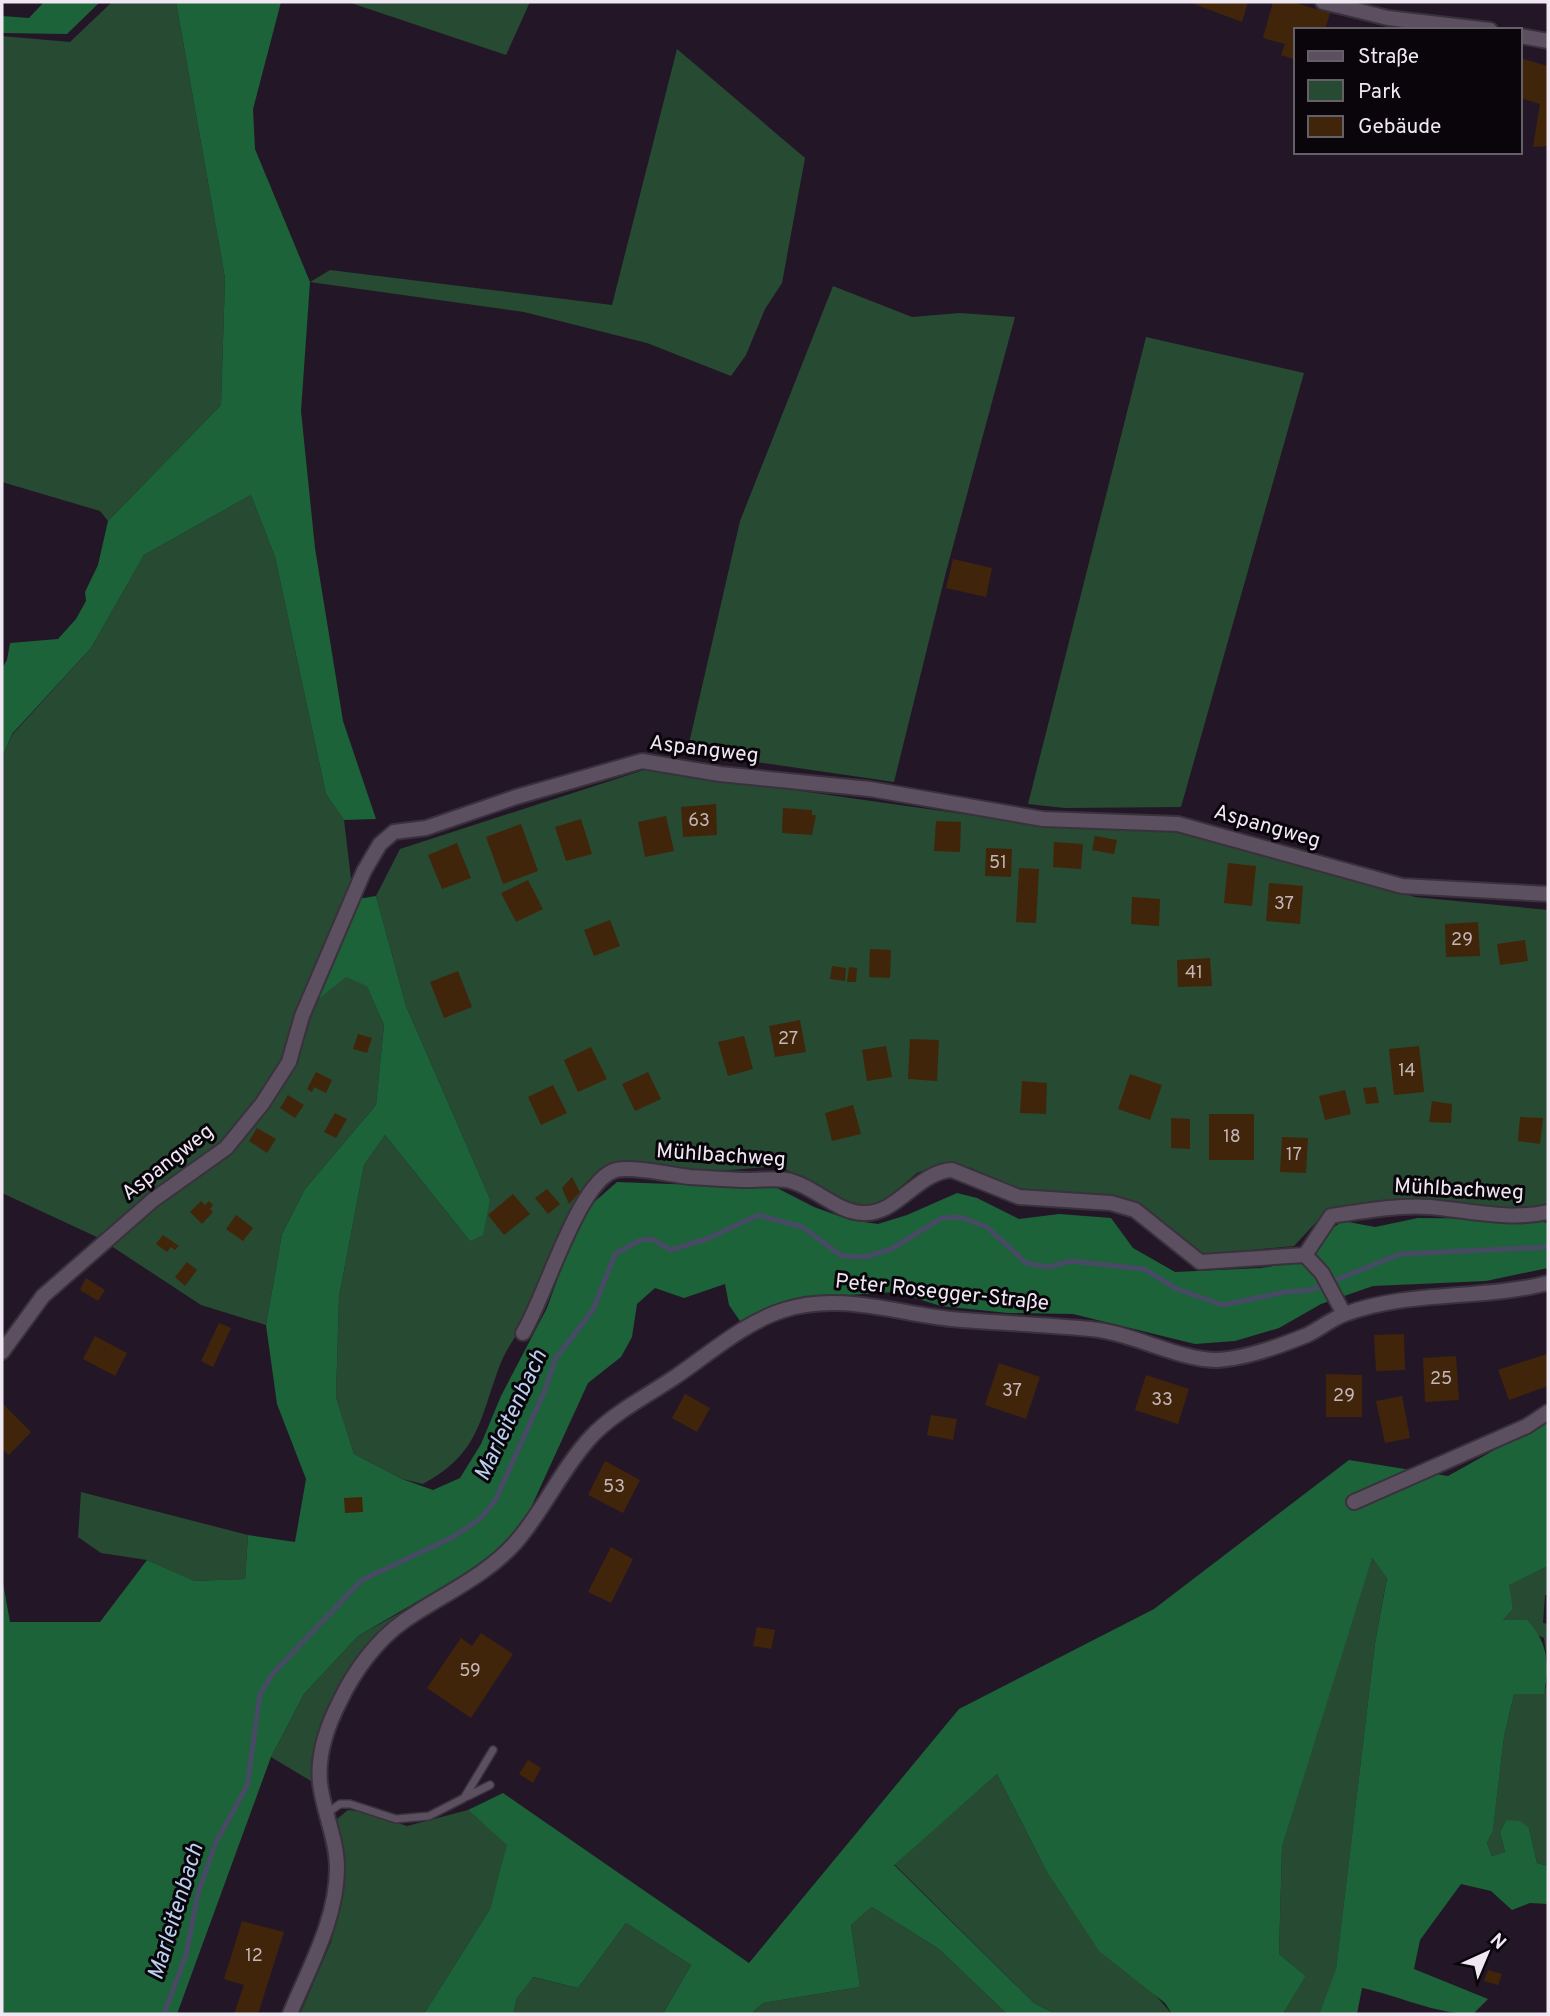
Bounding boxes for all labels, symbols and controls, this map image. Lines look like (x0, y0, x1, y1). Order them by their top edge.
legend (1294, 28, 1522, 154)
text: Straße (1358, 44, 1419, 71)
text: Park (1358, 79, 1401, 106)
text: Gebäude (1358, 114, 1441, 141)
street label: Aspangweg (648, 730, 760, 770)
street label: Aspangweg (1211, 799, 1323, 855)
house number: 63 (688, 810, 710, 833)
house number: 51 (989, 852, 1007, 875)
house number: 37 (1274, 893, 1294, 916)
house number: 29 (1451, 929, 1473, 952)
house number: 41 (1185, 962, 1203, 985)
house number: 27 (778, 1028, 798, 1051)
house number: 14 (1398, 1060, 1416, 1083)
street label: Aspangweg (116, 1119, 220, 1207)
house number: 18 (1223, 1126, 1241, 1149)
street label: Mühlbachweg (655, 1138, 787, 1174)
house number: 17 (1286, 1144, 1302, 1167)
street label: Mühlbachweg (1393, 1173, 1525, 1207)
street label: Peter Rosegger-Straße (834, 1268, 1050, 1318)
water label: Marleitenbach (469, 1345, 555, 1486)
house number: 25 (1430, 1368, 1452, 1391)
house number: 37 (1002, 1380, 1022, 1403)
house number: 29 (1333, 1385, 1355, 1408)
house number: 33 (1151, 1389, 1173, 1412)
house number: 53 (603, 1476, 625, 1499)
house number: 59 (459, 1660, 481, 1683)
water label: Marleitenbach (142, 1840, 212, 1984)
north arrow (1452, 1918, 1522, 1988)
text: N (1484, 1929, 1511, 1956)
house number: 12 (245, 1945, 263, 1968)

